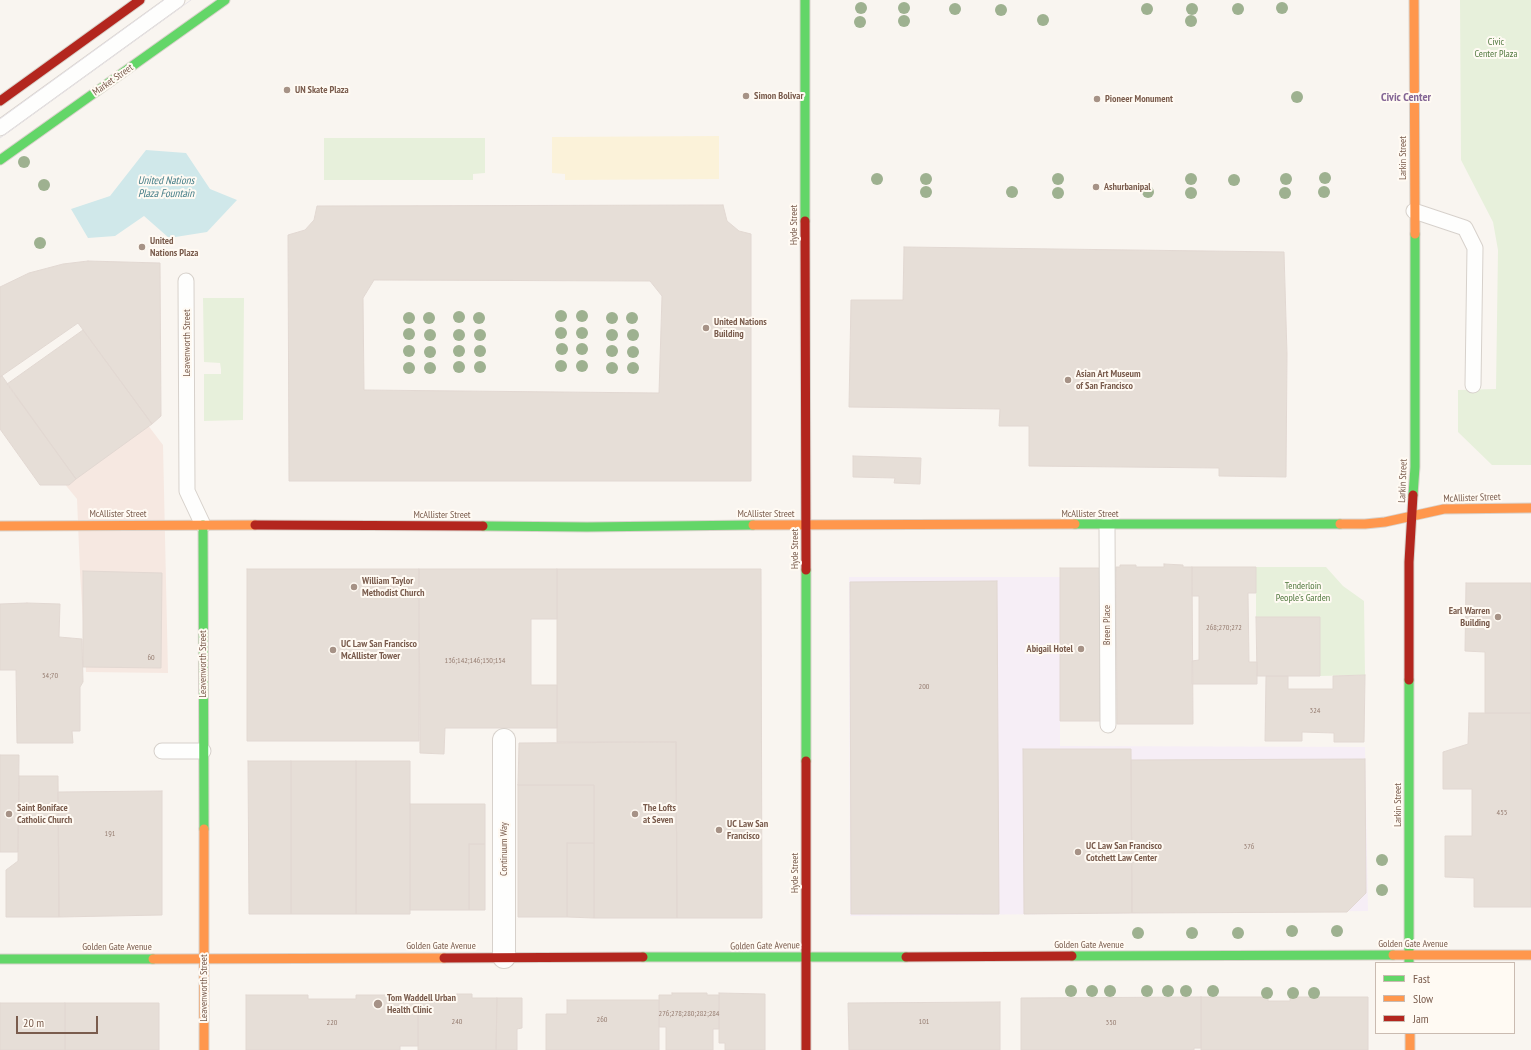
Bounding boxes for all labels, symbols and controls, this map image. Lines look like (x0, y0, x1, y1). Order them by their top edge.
park label: Civic Center Plaza (1475, 36, 1517, 60)
street label: Market Street (90, 62, 136, 98)
place label: UN Skate Plaza (295, 84, 349, 96)
marker: UN Skate Plaza (282, 85, 292, 95)
place label: Simon Bolivar (754, 90, 803, 102)
marker: Simon Bolivar (741, 91, 751, 101)
district label: Civic Center (1381, 91, 1431, 105)
place label: Pioneer Monument (1105, 93, 1173, 105)
marker: Pioneer Monument (1092, 94, 1102, 104)
street label: Larkin Street (1397, 136, 1409, 180)
water label: United Nations Plaza Fountain (138, 174, 194, 200)
place label: Ashurbanipal (1104, 181, 1151, 193)
marker: Ashurbanipal (1091, 182, 1101, 192)
street label: Hyde Street (788, 205, 800, 245)
place label: United Nations Plaza (150, 235, 198, 258)
marker: United Nations Plaza (137, 242, 147, 252)
street label: Leavenworth Street (181, 309, 193, 377)
place label: United Nations Building (714, 316, 767, 340)
marker: United Nations Building (701, 323, 711, 333)
place label: Asian Art Museum of San Francisco (1076, 368, 1141, 392)
marker: Asian Art Museum of San Francisco (1063, 375, 1073, 385)
street label: Larkin Street (1396, 459, 1410, 503)
street label: McAllister Street (1443, 491, 1501, 505)
street label: McAllister Street (89, 508, 147, 520)
street label: McAllister Street (737, 508, 795, 520)
street label: McAllister Street (1061, 508, 1119, 520)
street label: McAllister Street (413, 509, 471, 521)
street label: Hyde Street (789, 529, 801, 569)
place label: William Taylor Methodist Church (362, 575, 424, 598)
park label: Tenderloin People’s Garden (1276, 580, 1330, 604)
marker: William Taylor Methodist Church (349, 582, 359, 592)
street label: Breen Place (1101, 605, 1113, 645)
place label: Earl Warren Building (1449, 605, 1490, 628)
marker: Earl Warren Building (1493, 612, 1503, 622)
house number: 268;270;272 (1206, 623, 1242, 633)
street label: Leavenworth Street (197, 630, 209, 698)
place label: UC Law San Francisco McAllister Tower (341, 638, 417, 662)
place label: Abigail Hotel (1027, 643, 1073, 655)
marker: Abigail Hotel (1076, 644, 1086, 654)
marker: UC Law San Francisco McAllister Tower (328, 645, 338, 655)
house number: 60 (147, 653, 155, 663)
house number: 136;142;146;150;154 (445, 656, 505, 666)
house number: 54;70 (42, 671, 58, 681)
house number: 200 (919, 682, 929, 692)
house number: 324 (1310, 706, 1320, 716)
street label: Larkin Street (1392, 783, 1404, 827)
place label: Saint Boniface Catholic Church (17, 802, 72, 826)
place label: The Lofts at Seven (643, 802, 676, 826)
house number: 455 (1497, 808, 1507, 818)
marker: Saint Boniface Catholic Church (4, 809, 14, 819)
marker: The Lofts at Seven (630, 809, 640, 819)
place label: UC Law San Francisco (727, 818, 768, 842)
street label: Continuum Way (498, 822, 510, 876)
marker: UC Law San Francisco (714, 825, 724, 835)
house number: 191 (105, 829, 115, 839)
place label: UC Law San Francisco Cotchett Law Center (1086, 840, 1162, 864)
house number: 376 (1244, 842, 1254, 852)
marker: UC Law San Francisco Cotchett Law Center (1073, 847, 1083, 857)
street label: Hyde Street (789, 853, 801, 893)
street label: Golden Gate Avenue (1378, 938, 1448, 950)
street label: Golden Gate Avenue (730, 939, 800, 953)
street label: Golden Gate Avenue (1054, 939, 1124, 951)
street label: Golden Gate Avenue (406, 940, 476, 952)
street label: Golden Gate Avenue (82, 941, 152, 953)
street label: Leavenworth Street (198, 954, 210, 1022)
legend (1375, 962, 1515, 1034)
text: Fast (1413, 971, 1430, 986)
text: Slow (1413, 991, 1433, 1006)
place label: Tom Waddell Urban Health Clinic (387, 992, 456, 1016)
marker: Tom Waddell Urban Health Clinic (372, 998, 384, 1010)
scale bar (18, 1008, 100, 1034)
house number: 276;278;280;282;284 (659, 1009, 719, 1019)
text: Jam (1413, 1011, 1429, 1026)
text: 20 m (23, 1015, 44, 1030)
house number: 260 (597, 1015, 607, 1025)
house number: 240 (452, 1017, 462, 1027)
house number: 101 (919, 1017, 929, 1027)
house number: 220 (327, 1018, 337, 1028)
house number: 350 (1106, 1018, 1116, 1028)

